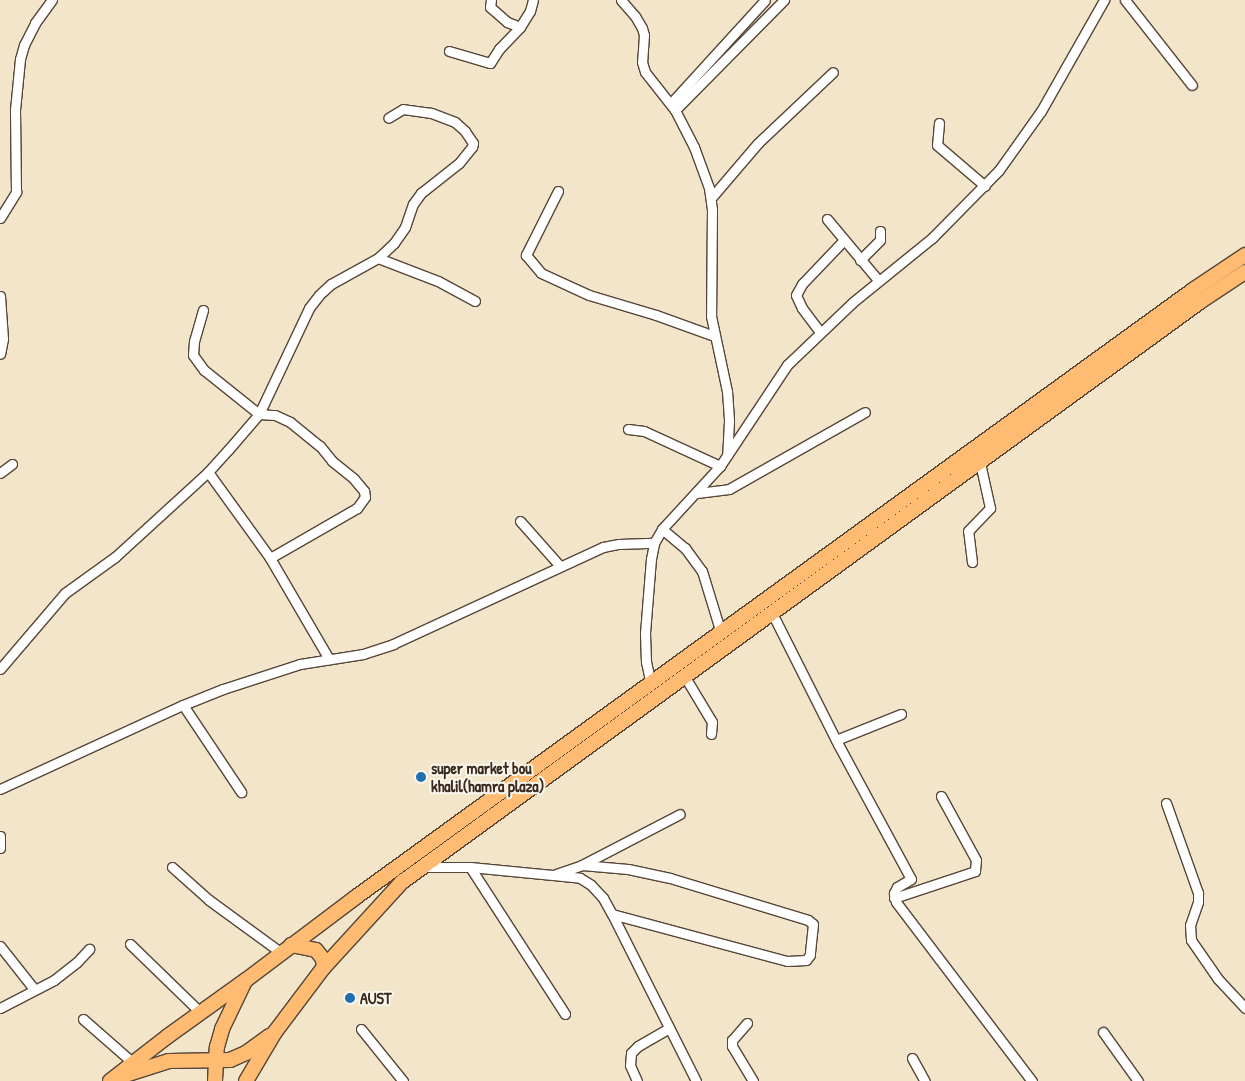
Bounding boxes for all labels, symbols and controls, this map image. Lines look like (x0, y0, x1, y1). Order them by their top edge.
place label: super market bou khalil(hamra plaza) (431, 758, 544, 796)
marker: super market bou khalil(hamra plaza) (415, 771, 427, 783)
place label: AUST (360, 988, 391, 1008)
marker: AUST (344, 992, 356, 1004)

